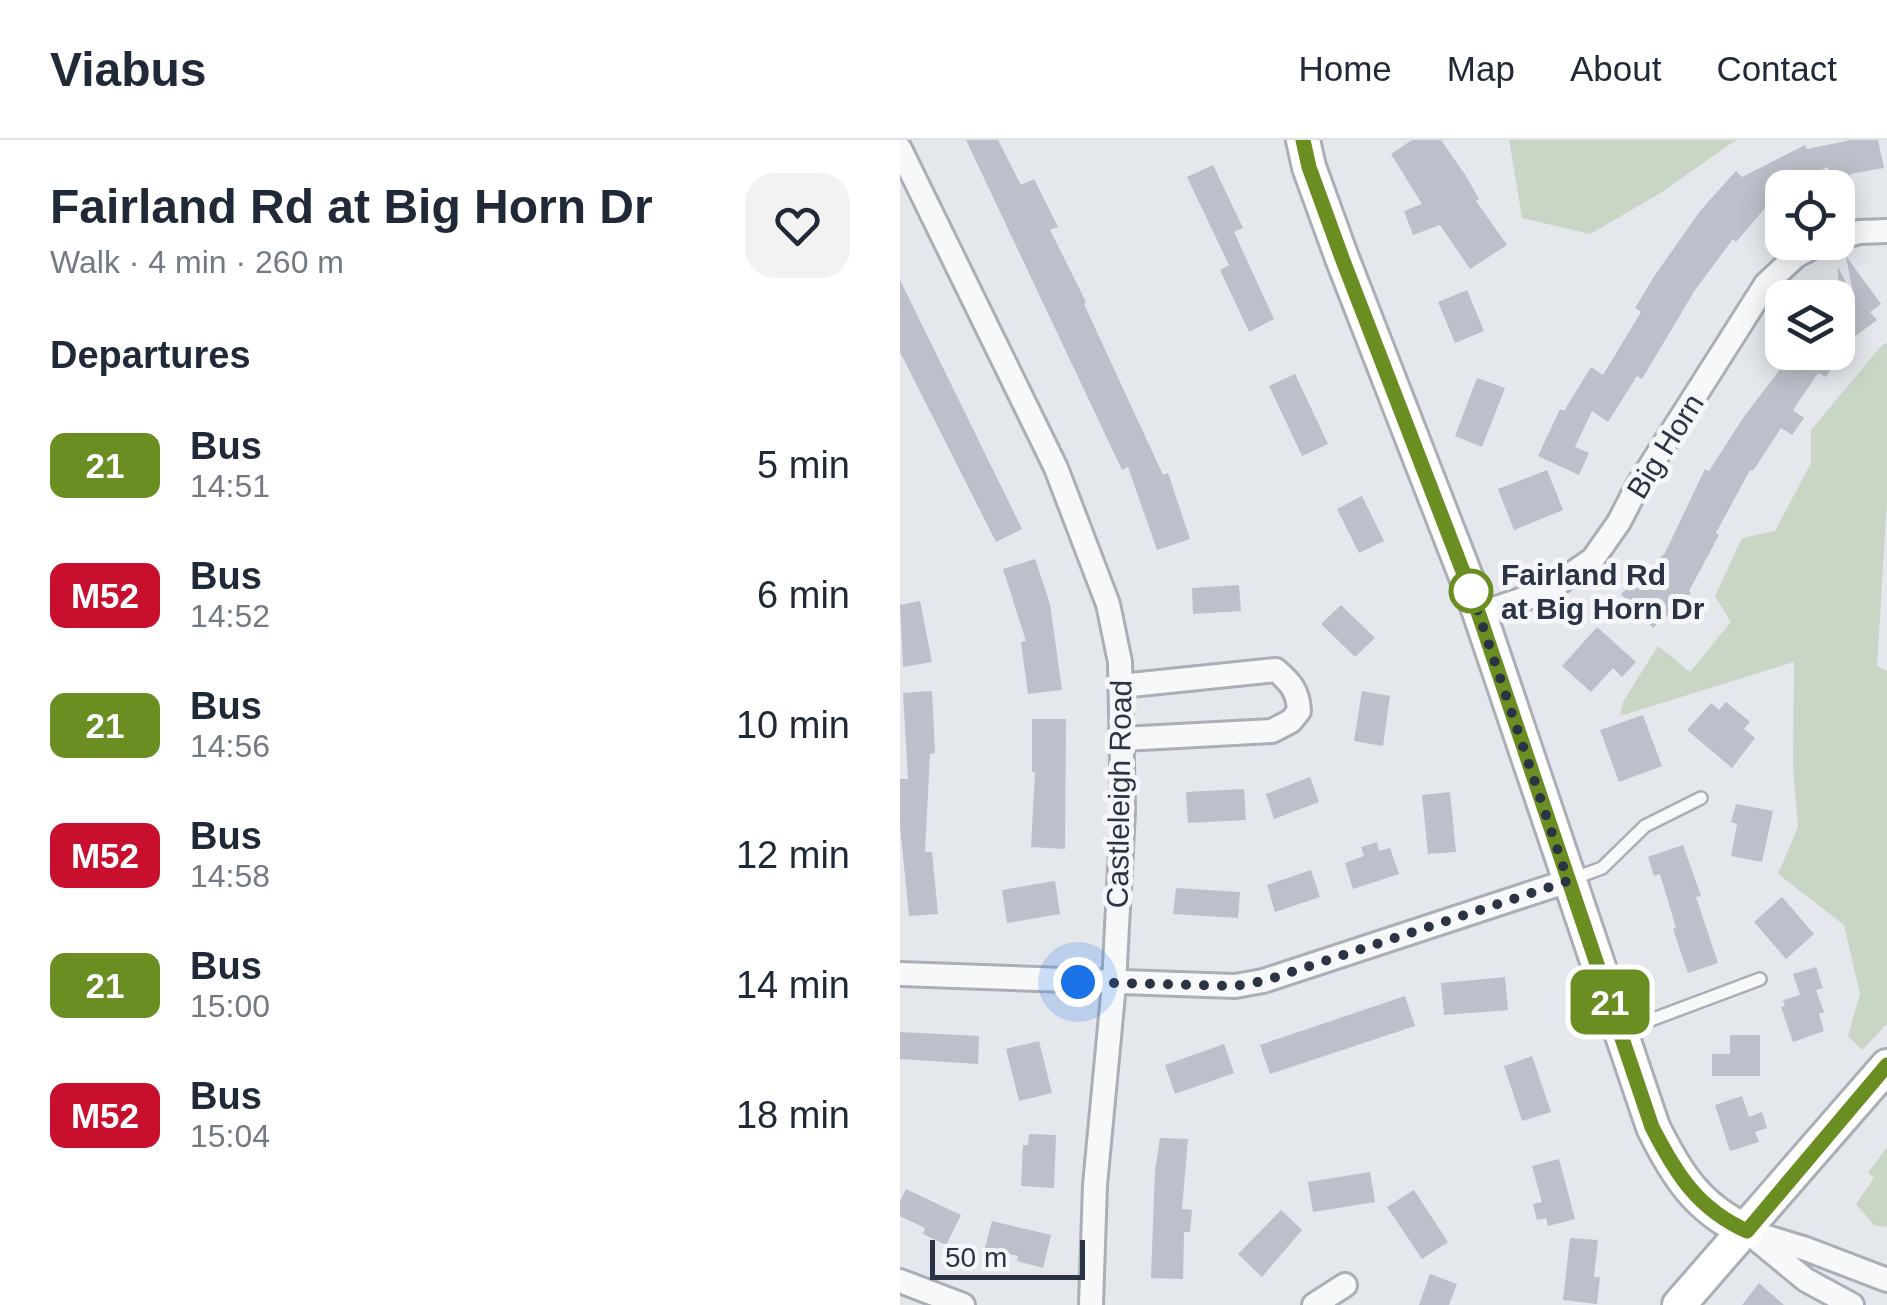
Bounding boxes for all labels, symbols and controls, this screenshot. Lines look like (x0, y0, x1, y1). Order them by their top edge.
text: Viabus (50, 43, 207, 96)
text: Home (1298, 49, 1392, 88)
text: Map (1447, 49, 1515, 88)
text: About (1570, 49, 1661, 88)
text: Contact (1716, 49, 1837, 88)
map controls (1765, 170, 1855, 370)
button: locate (1765, 170, 1855, 260)
button: heart (745, 173, 850, 278)
text: Fairland Rd at Big Horn Dr (50, 180, 653, 233)
text: Walk · 4 min · 260 m (50, 244, 344, 280)
button: layers (1765, 280, 1855, 370)
text: Departures (50, 334, 251, 376)
street label: Big Horn (1620, 388, 1710, 504)
text: Bus (190, 425, 262, 467)
text: 5 min (757, 444, 850, 486)
text: 21 (86, 446, 124, 485)
text: 14:51 (190, 468, 270, 504)
text: Bus (190, 555, 262, 597)
place label: Fairland Rd at Big Horn Dr (1501, 558, 1705, 625)
marker: Fairland Rd at Big Horn Dr (1450, 570, 1492, 612)
text: 6 min (757, 574, 850, 616)
text: M52 (71, 576, 139, 615)
text: 14:52 (190, 598, 270, 634)
street label: Castleleigh Road (1101, 679, 1137, 909)
text: Bus (190, 685, 262, 727)
text: 10 min (736, 704, 850, 746)
text: 21 (86, 706, 124, 745)
text: 14:56 (190, 728, 270, 764)
text: Bus (190, 815, 262, 857)
text: 12 min (736, 834, 850, 876)
text: M52 (71, 836, 139, 875)
text: 14:58 (190, 858, 270, 894)
text: Bus (190, 945, 262, 987)
your location (1053, 957, 1103, 1007)
text: 14 min (736, 964, 850, 1006)
text: 21 (86, 966, 124, 1005)
line badge: 21 (1565, 970, 1655, 1034)
text: 21 (1591, 983, 1629, 1022)
text: 15:00 (190, 988, 270, 1024)
text: Bus (190, 1075, 262, 1117)
text: 18 min (736, 1094, 850, 1136)
text: M52 (71, 1096, 139, 1135)
text: 15:04 (190, 1118, 270, 1154)
scale bar (930, 1235, 1085, 1280)
text: 50 m (945, 1242, 1007, 1273)

